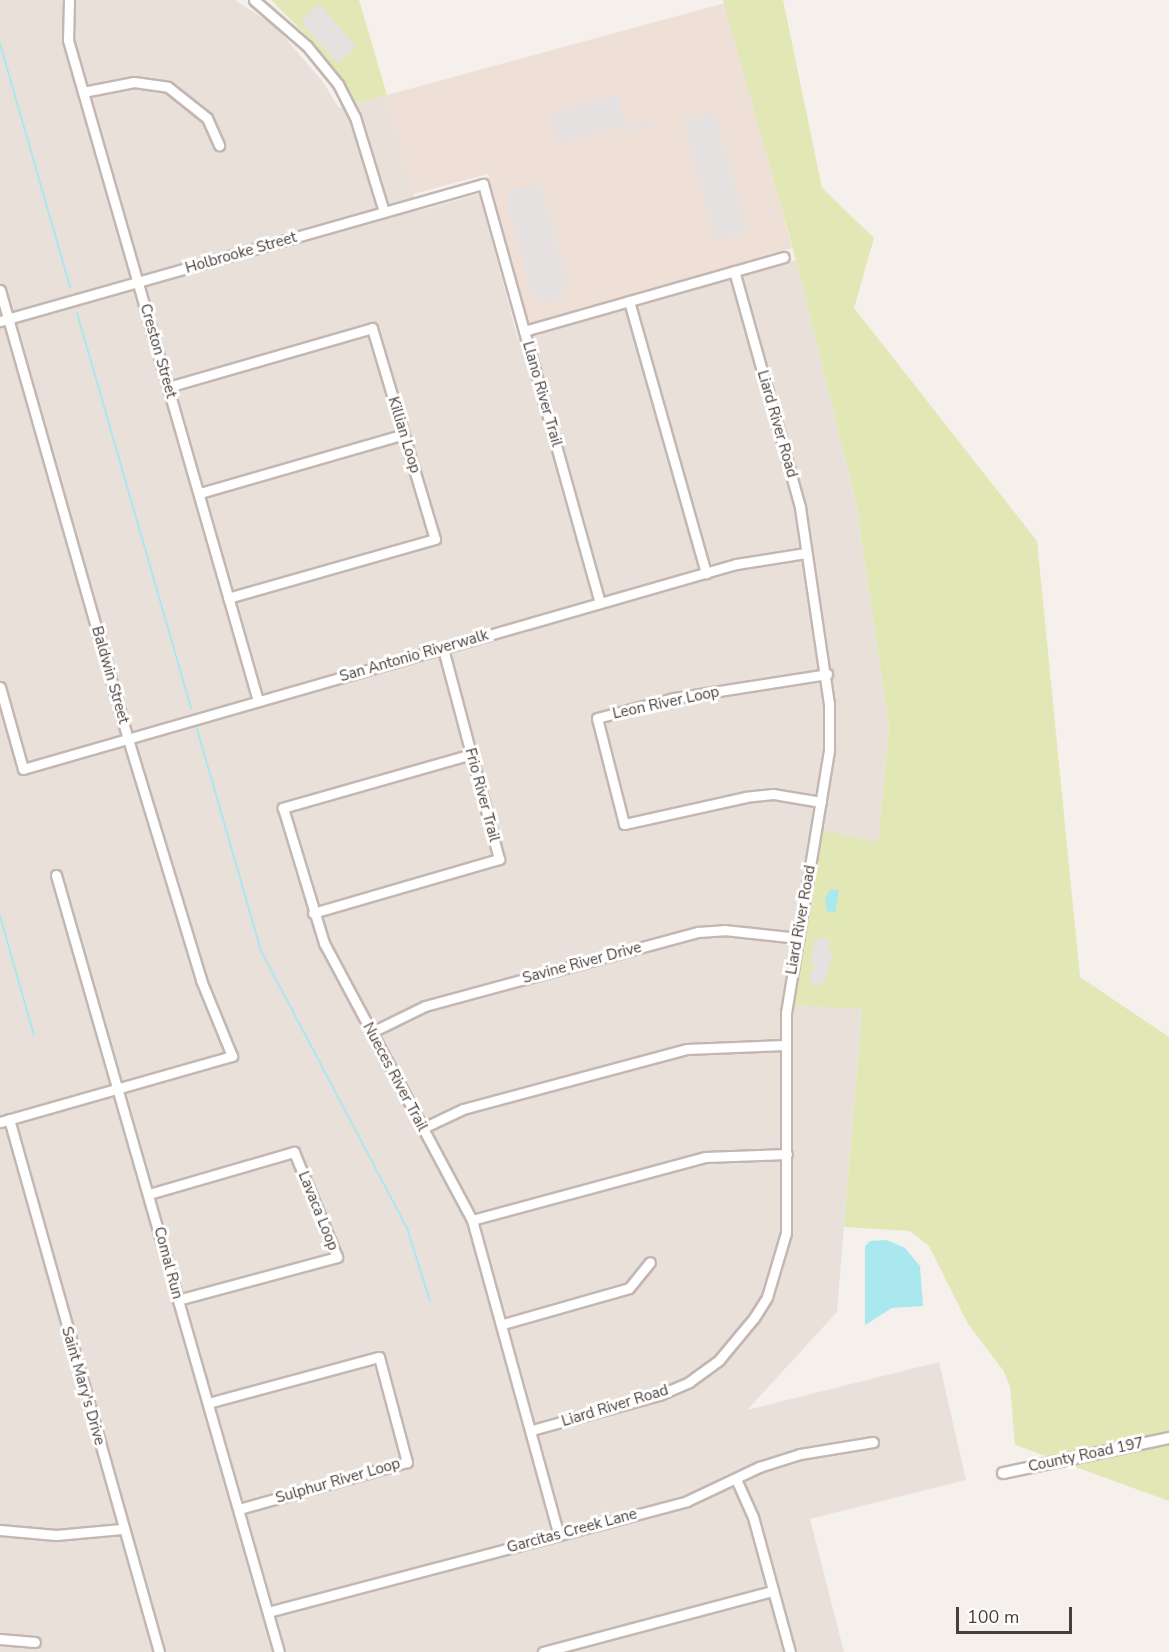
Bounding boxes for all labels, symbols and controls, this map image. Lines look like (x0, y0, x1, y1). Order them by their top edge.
street label: Holbrooke Street (183, 229, 299, 277)
street label: Creston Street (136, 302, 180, 400)
street label: Llano River Trail (518, 339, 566, 449)
street label: Liard River Road (753, 368, 801, 480)
street label: Killian Loop (384, 395, 424, 475)
street label: Baldwin Street (87, 624, 133, 726)
street label: San Antonio Riverwalk (338, 626, 490, 686)
street label: Leon River Loop (611, 683, 721, 723)
street label: Frio River Trail (461, 746, 503, 844)
street label: Liard River Road (783, 864, 819, 976)
street label: Savine River Drive (520, 938, 644, 988)
street label: Nueces River Trail (359, 1019, 431, 1135)
street label: Lavaca Loop (294, 1169, 342, 1253)
street label: Comal Run (150, 1225, 186, 1301)
street label: Saint Mary's Drive (57, 1325, 109, 1447)
street label: Liard River Road (559, 1381, 671, 1431)
street label: County Road 197 (1027, 1434, 1145, 1476)
street label: Sulphur River Loop (274, 1455, 402, 1507)
street label: Garcitas Creek Lane (505, 1505, 639, 1557)
scale bar (959, 1595, 1074, 1633)
text: 100 m (967, 1605, 1019, 1629)

